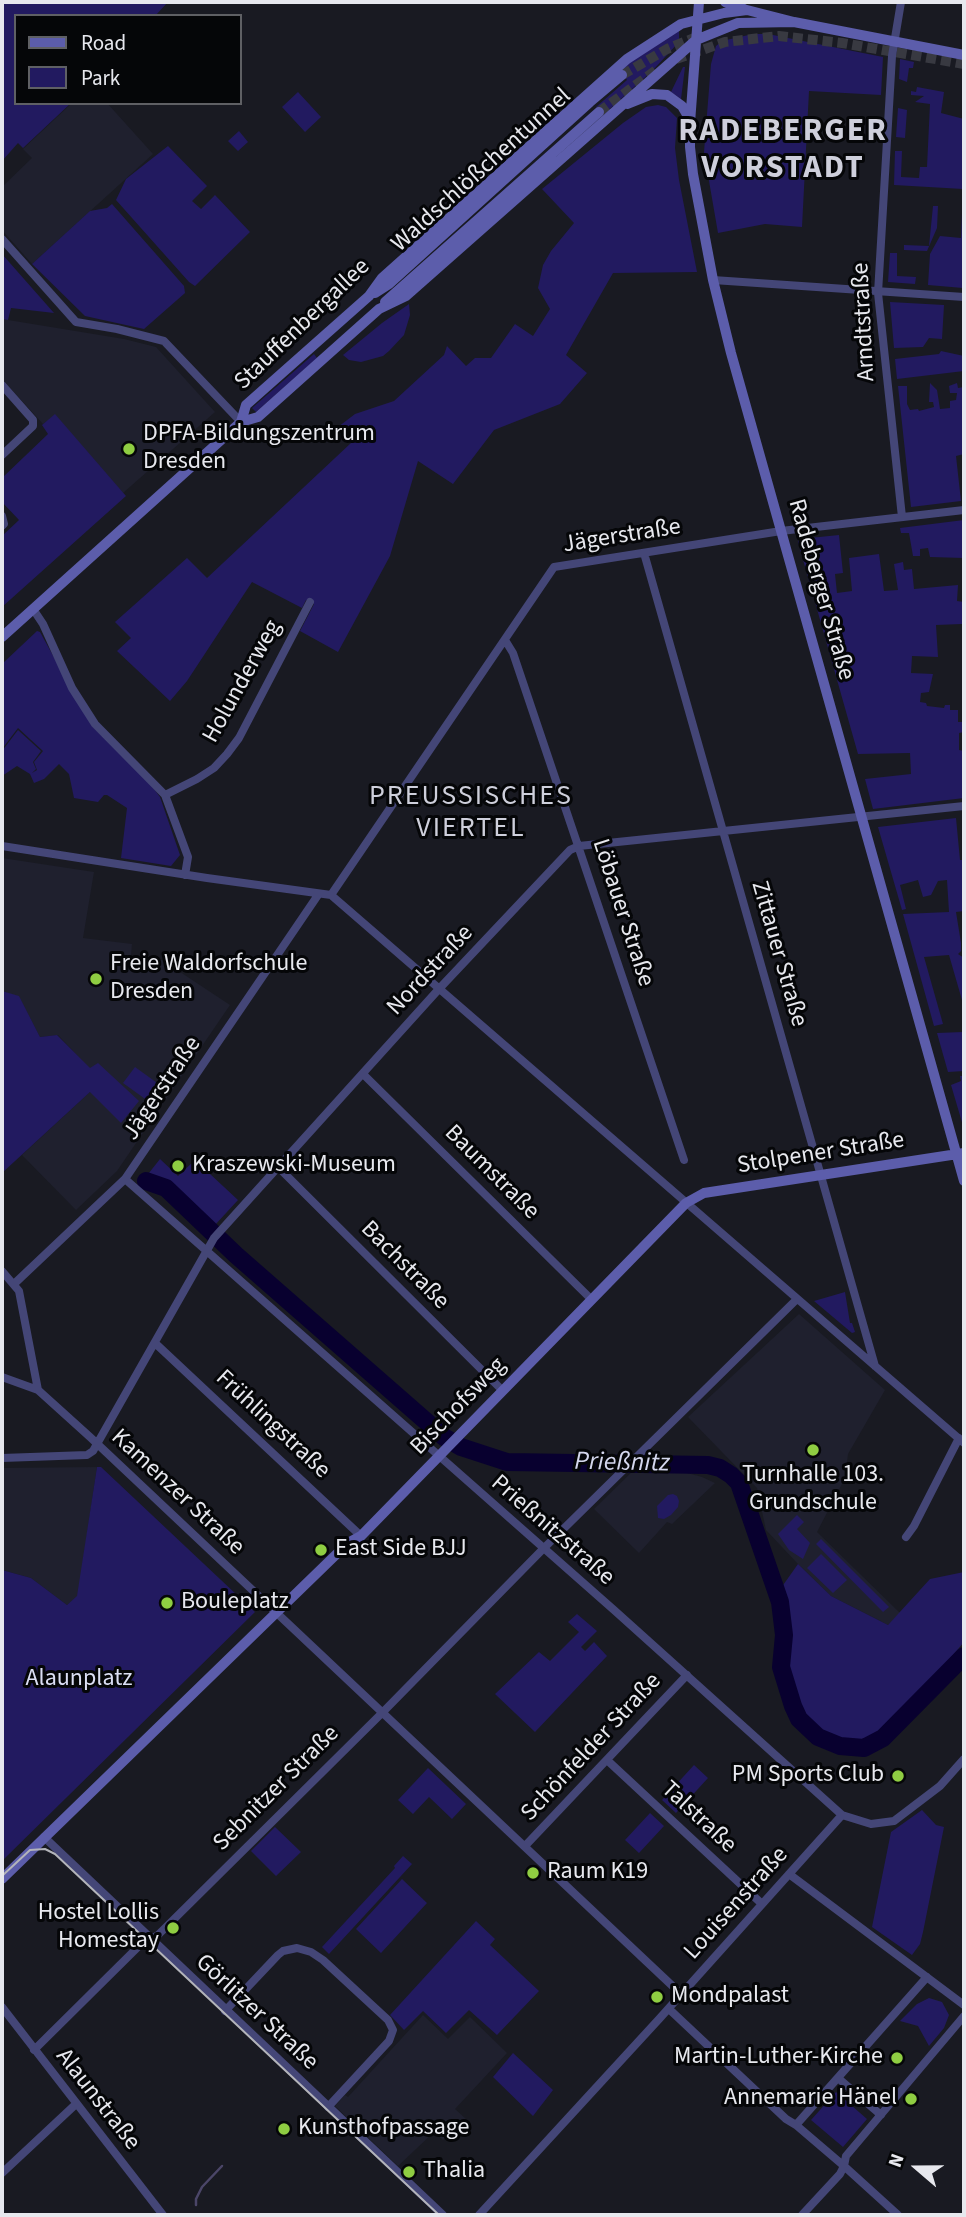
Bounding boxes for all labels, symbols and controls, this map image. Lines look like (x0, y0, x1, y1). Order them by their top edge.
legend (14, 14, 242, 105)
text: Road (81, 28, 126, 58)
text: Park (81, 63, 120, 93)
street label: Waldschlößchentunnel (386, 83, 578, 259)
district label: RADEBERGER VORSTADT (679, 114, 887, 189)
street label: Stauffenbergallee (229, 253, 377, 397)
street label: Arndtstraße (848, 262, 882, 382)
place label: DPFA-Bildungszentrum Dresden (143, 421, 375, 477)
marker: DPFA-Bildungszentrum Dresden (121, 441, 137, 457)
street label: Radeberger Straße (780, 496, 860, 684)
street label: Jägerstraße (561, 513, 683, 561)
street label: Holunderweg (197, 616, 289, 748)
district label: PREUSSISCHES VIERTEL (370, 781, 572, 847)
street label: Löbauer Straße (585, 836, 659, 990)
street label: Zittauer Straße (743, 878, 813, 1030)
street label: Nordstraße (382, 920, 480, 1022)
place label: Freie Waldorfschule Dresden (110, 951, 307, 1007)
marker: Freie Waldorfschule Dresden (88, 971, 104, 987)
street label: Jägerstraße (118, 1032, 208, 1146)
street label: Baumstraße (438, 1120, 544, 1226)
street label: Stolpener Straße (736, 1127, 906, 1181)
place label: Kraszewski-Museum (192, 1152, 396, 1180)
marker: Kraszewski-Museum (170, 1158, 186, 1174)
street label: Bachstraße (354, 1216, 454, 1316)
street label: Bischofsweg (405, 1352, 513, 1462)
street label: Frühlingstraße (209, 1365, 335, 1485)
street label: Kamenzer Straße (104, 1424, 250, 1562)
marker: Turnhalle 103. Grundschule (805, 1442, 821, 1458)
water label: Prießnitz (574, 1448, 670, 1480)
place label: Turnhalle 103. Grundschule (742, 1462, 884, 1518)
street label: Prießnitzstraße (484, 1470, 620, 1592)
place label: East Side BJJ (335, 1536, 467, 1564)
marker: East Side BJJ (313, 1542, 329, 1558)
place label: Bouleplatz (181, 1589, 289, 1617)
marker: Bouleplatz (159, 1595, 175, 1611)
park label: Alaunplatz (26, 1666, 132, 1694)
street label: Schönfelder Straße (516, 1668, 668, 1828)
street label: Sebnitzer Straße (208, 1720, 346, 1858)
place label: PM Sports Club (732, 1762, 884, 1790)
marker: PM Sports Club (890, 1768, 906, 1784)
street label: Talstraße (654, 1776, 742, 1860)
street label: Louisenstraße (679, 1842, 795, 1966)
place label: Raum K19 (547, 1859, 648, 1887)
marker: Raum K19 (525, 1865, 541, 1881)
place label: Hostel Lollis Homestay (38, 1900, 159, 1956)
marker: Hostel Lollis Homestay (165, 1920, 181, 1936)
street label: Görlitzer Straße (189, 1949, 323, 2077)
place label: Mondpalast (671, 1983, 789, 2011)
marker: Mondpalast (649, 1989, 665, 2005)
street label: Alaunstraße (48, 2044, 146, 2156)
place label: Martin-Luther-Kirche (674, 2044, 883, 2072)
marker: Martin-Luther-Kirche (889, 2050, 905, 2066)
place label: Annemarie Hänel (724, 2085, 897, 2113)
marker: Annemarie Hänel (903, 2091, 919, 2107)
place label: Kunsthofpassage (298, 2115, 469, 2143)
marker: Kunsthofpassage (276, 2121, 292, 2137)
north arrow (882, 2133, 952, 2203)
text: N (882, 2150, 912, 2171)
place label: Thalia (423, 2158, 485, 2186)
marker: Thalia (401, 2164, 417, 2180)

